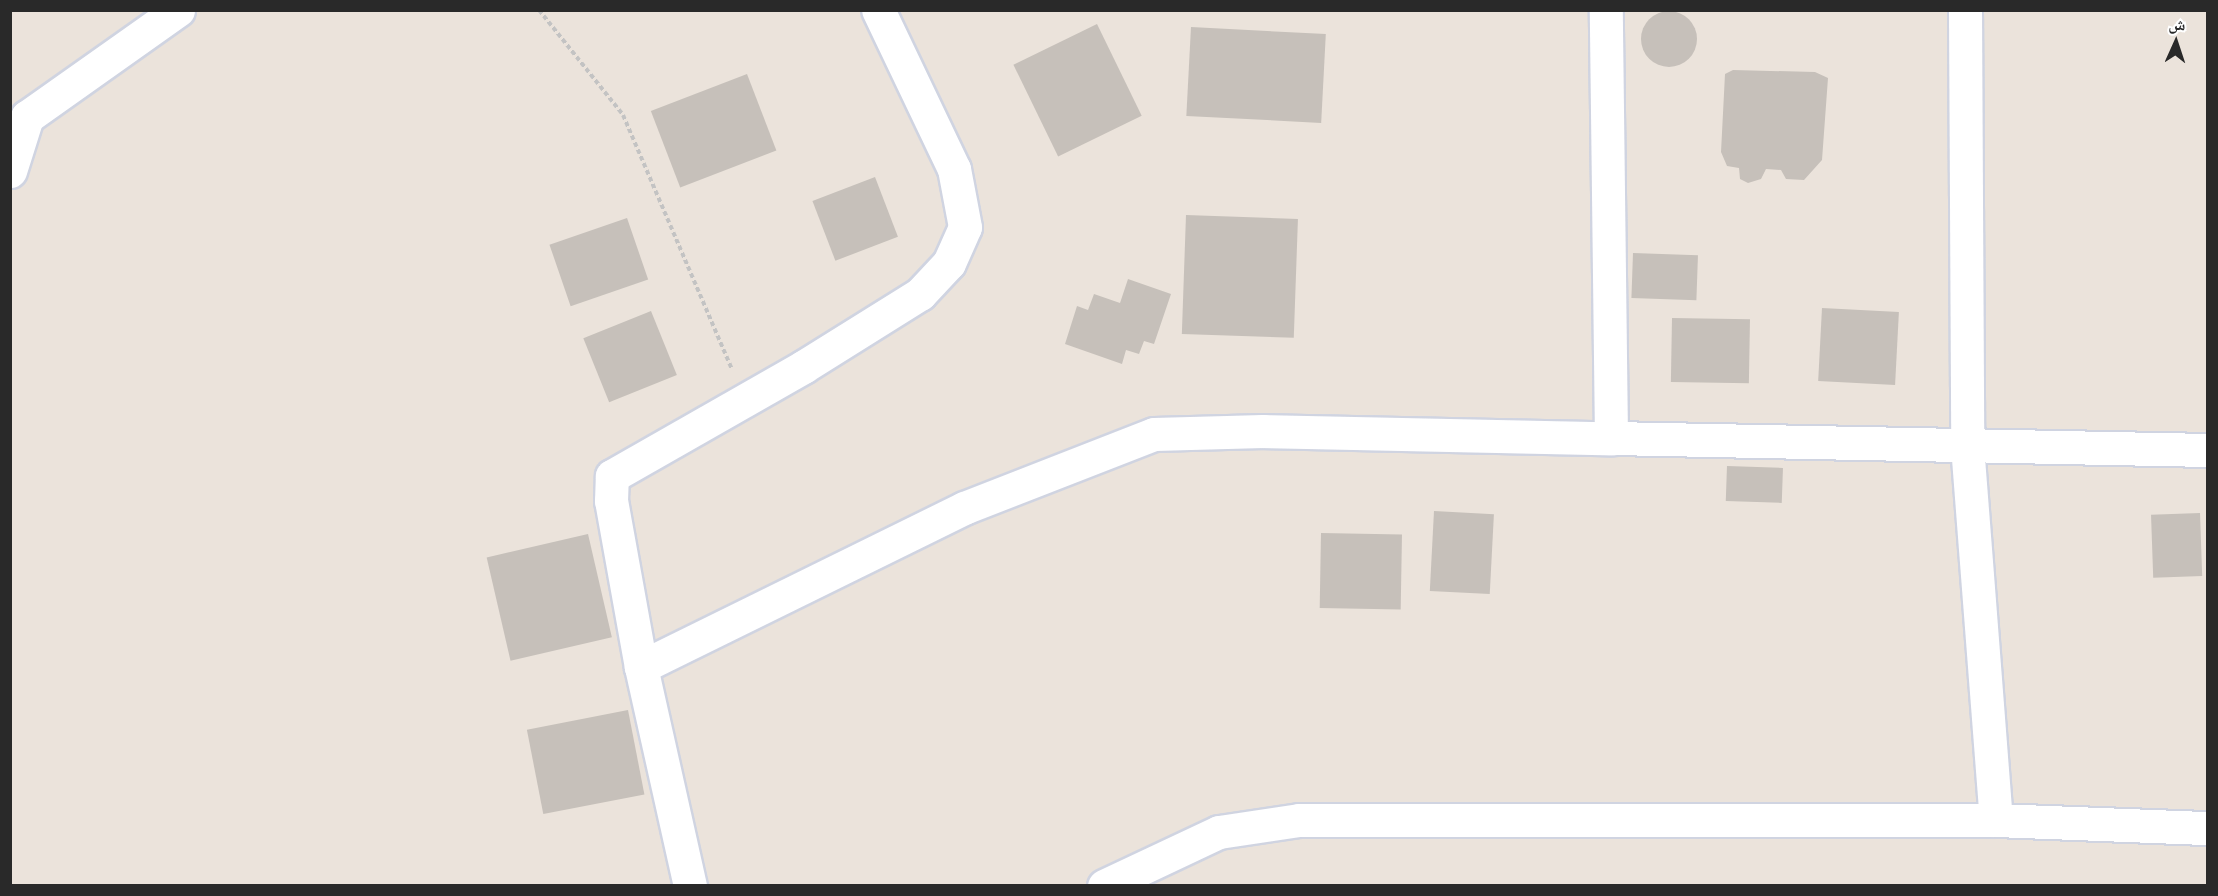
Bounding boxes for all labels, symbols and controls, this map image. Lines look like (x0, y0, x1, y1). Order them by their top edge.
north arrow (2146, 12, 2206, 72)
text: ش (2168, 14, 2186, 34)

